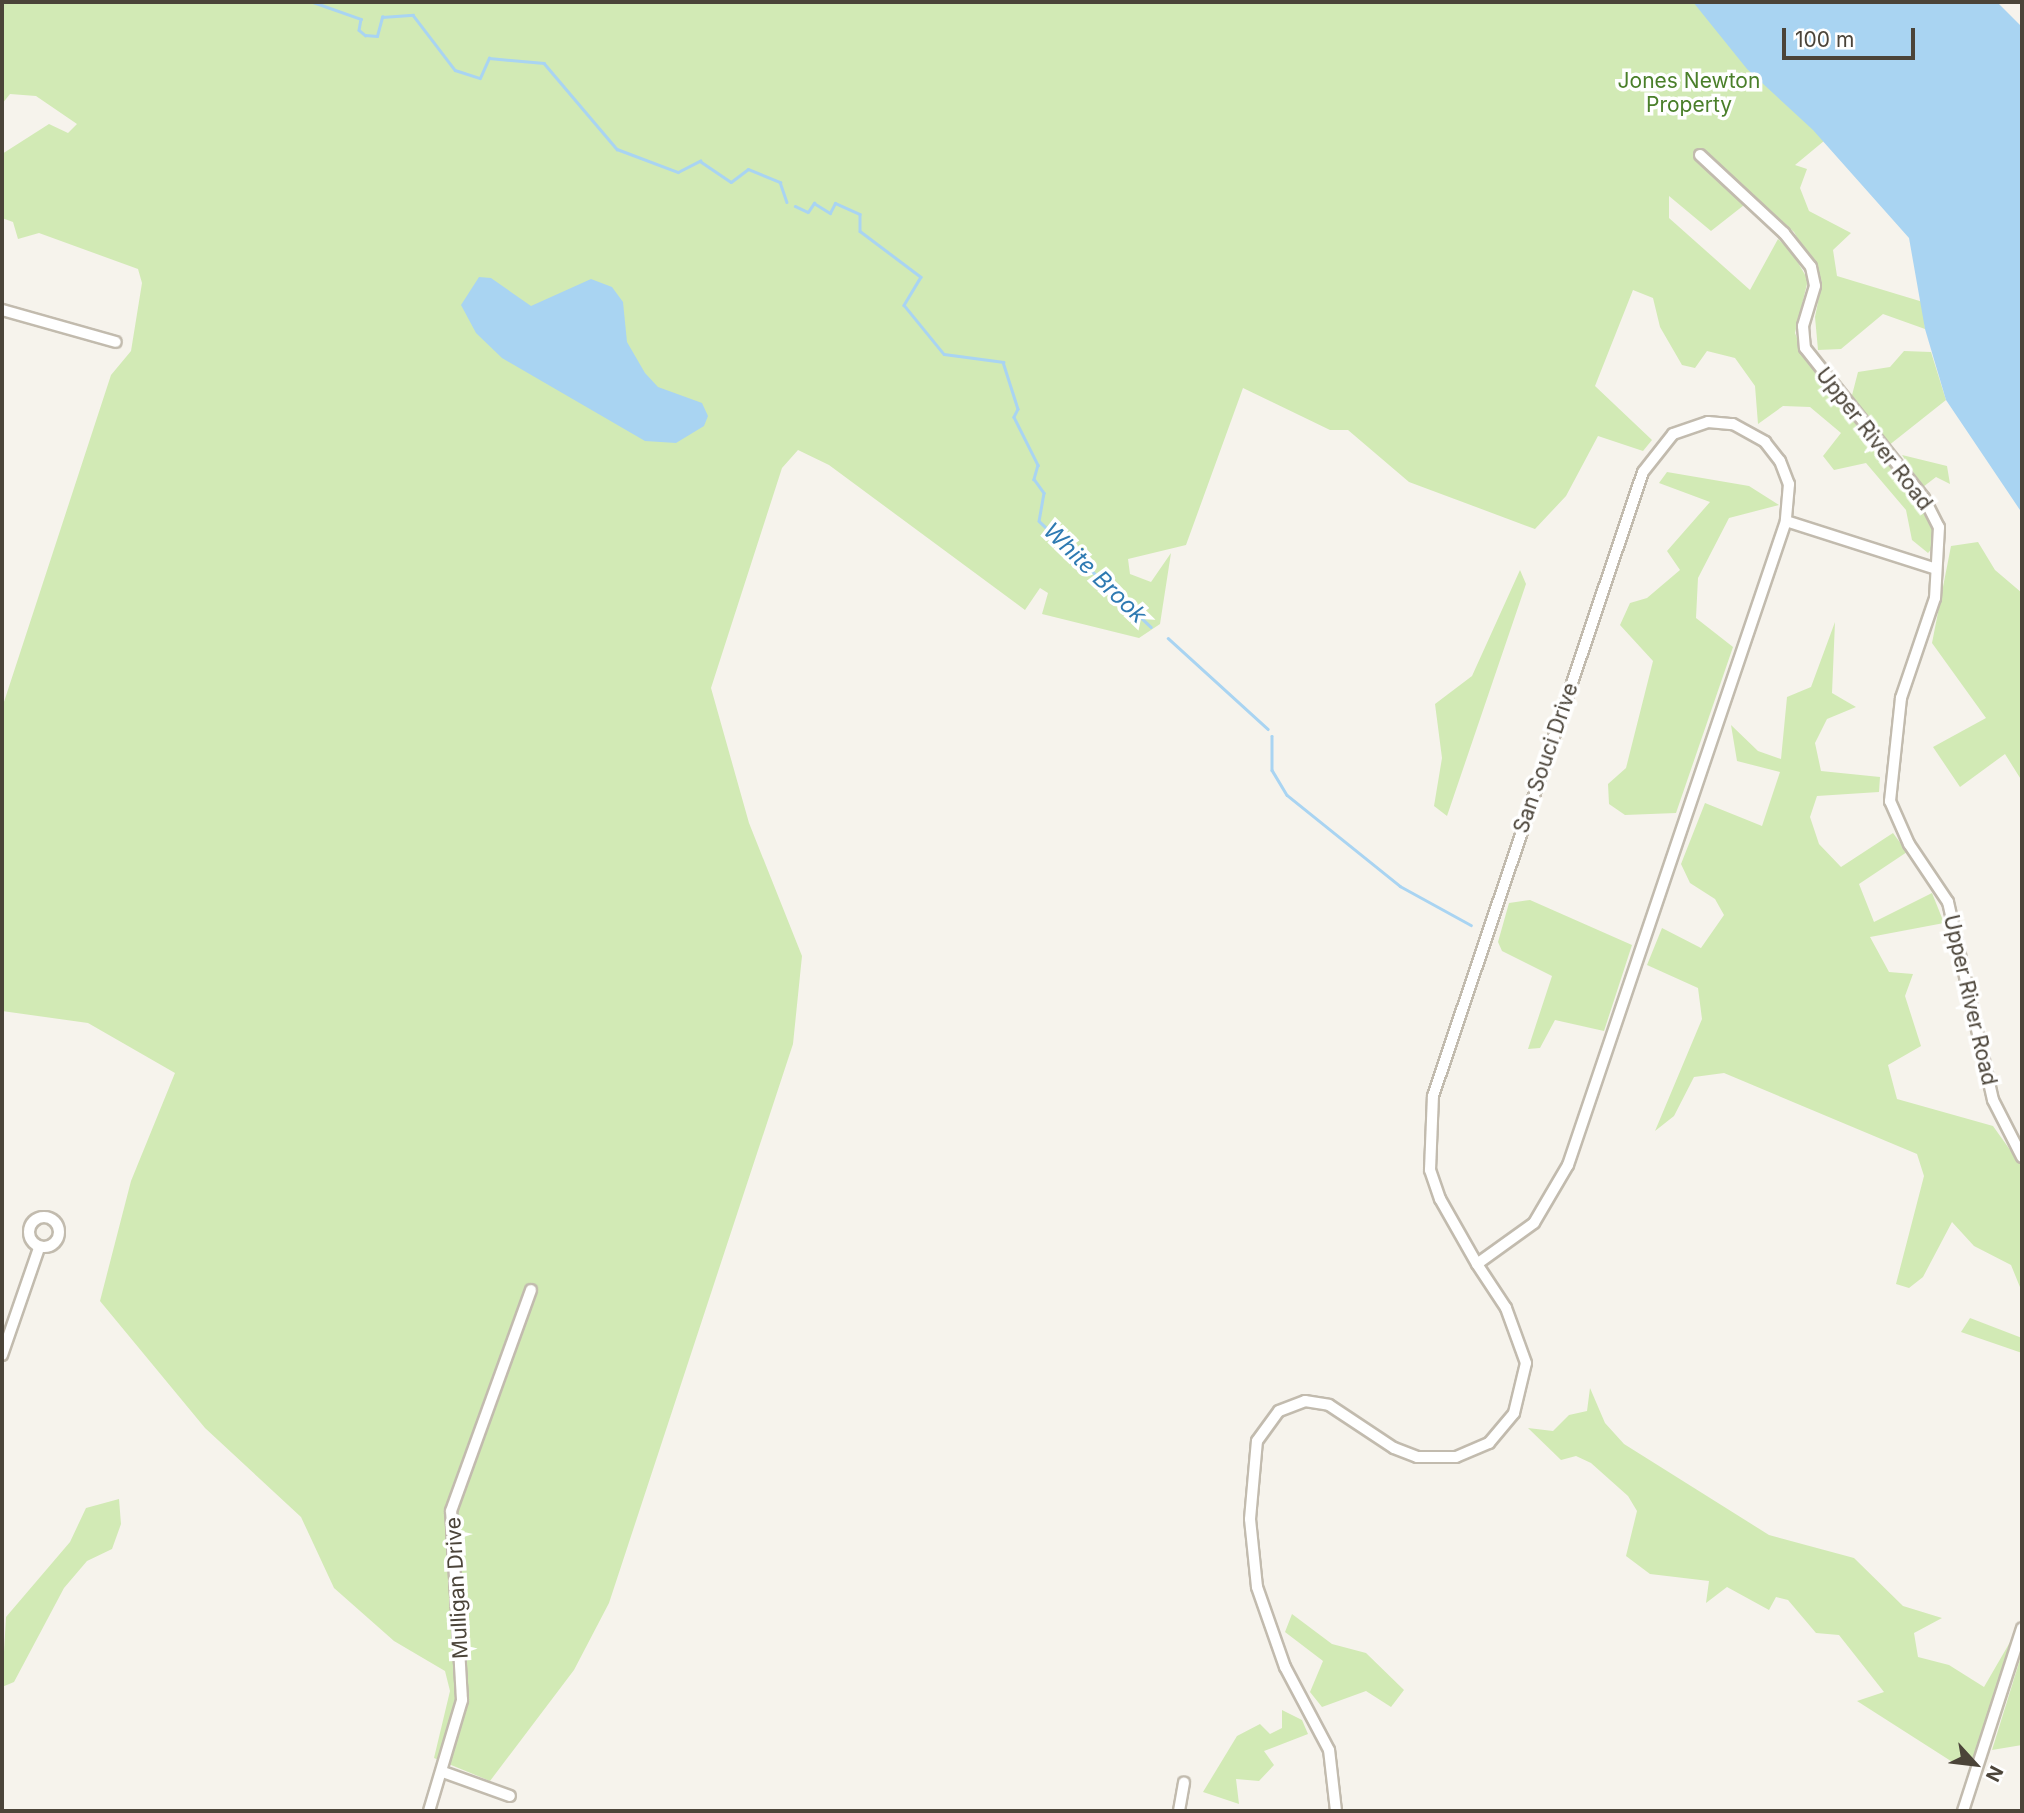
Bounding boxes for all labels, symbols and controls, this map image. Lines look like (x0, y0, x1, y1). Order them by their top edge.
scale bar (1786, 14, 1919, 58)
text: 100 m (1795, 27, 1854, 52)
park label: Jones Newton Property (1618, 68, 1760, 118)
street label: Upper River Road (1810, 363, 1938, 515)
water label: White Brook (1038, 517, 1152, 629)
street label: San Souci Drive (1509, 680, 1583, 836)
street label: Upper River Road (1938, 912, 2002, 1088)
street label: Mulligan Drive (441, 1517, 473, 1659)
north arrow (1940, 1729, 2010, 1799)
text: N (1981, 1762, 2008, 1785)

